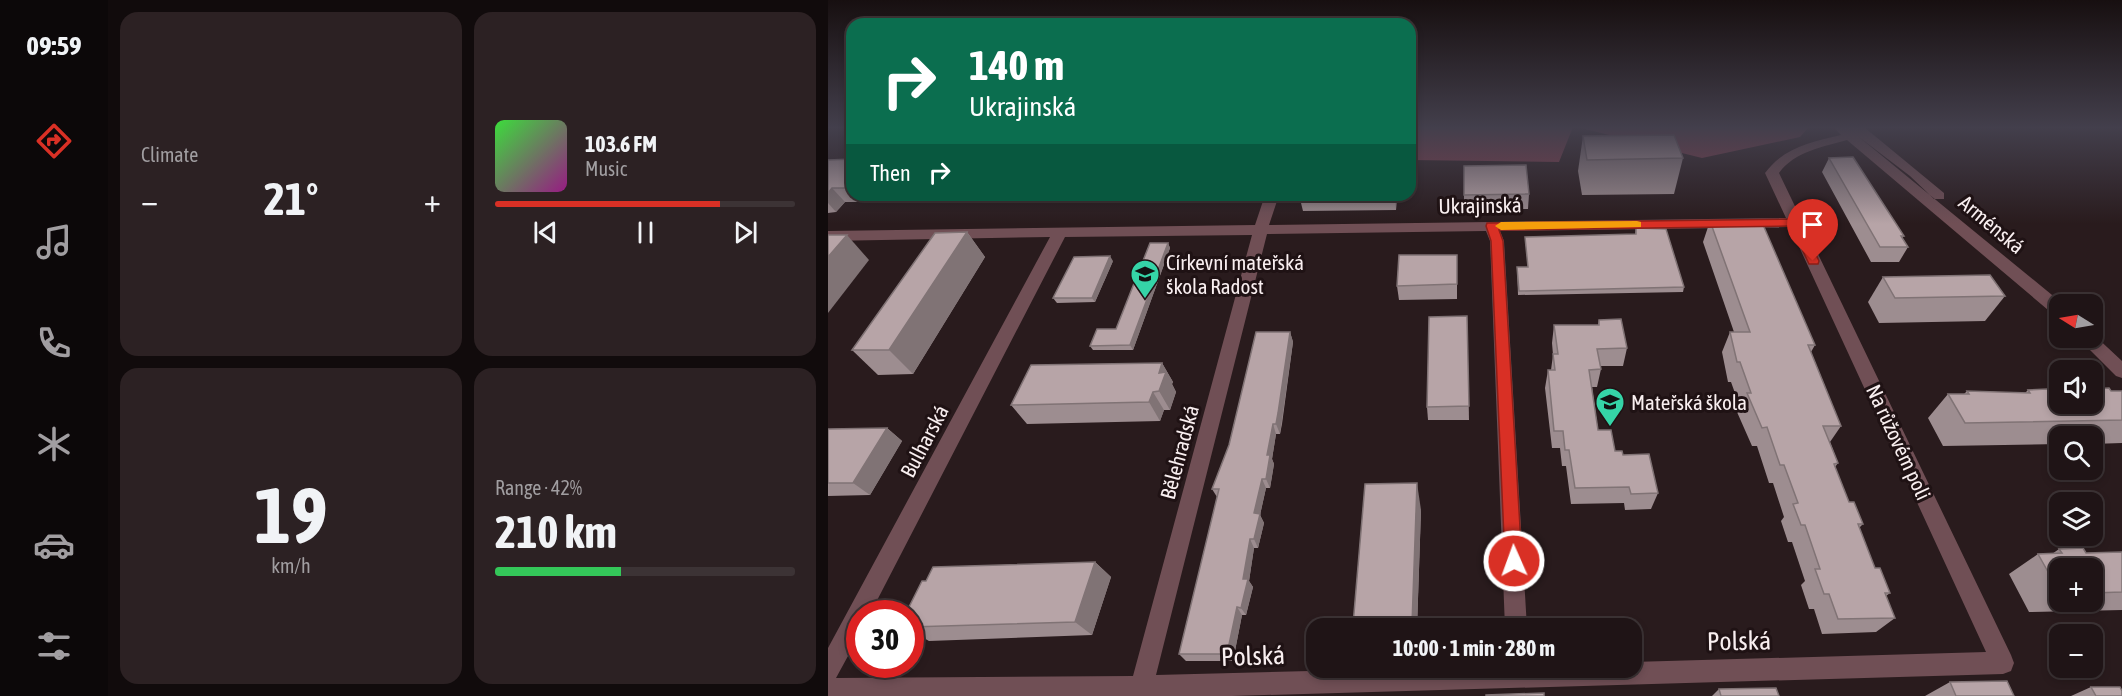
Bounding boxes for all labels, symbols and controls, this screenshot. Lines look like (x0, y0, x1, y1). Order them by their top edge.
text: 09:59 (26, 30, 82, 61)
text: 140 m (969, 41, 1064, 89)
icon: right (870, 42, 948, 120)
text: Ukrajinská (969, 91, 1076, 122)
icon: directions (33, 120, 75, 162)
text: 103.6 FM (585, 131, 657, 157)
text: Climate (141, 143, 198, 166)
icon: right (923, 156, 956, 189)
text: Music (585, 157, 627, 180)
text: Then (870, 160, 911, 186)
text: 21° (264, 173, 318, 225)
text: − (141, 181, 158, 219)
text: + (424, 181, 441, 219)
street label: Arménská (1955, 190, 2029, 258)
street label: Ukrajinská (1438, 192, 1522, 218)
pin (1787, 199, 1838, 261)
icon: arrive (1796, 208, 1829, 241)
icon: previous (529, 216, 562, 249)
icon: pause (629, 216, 662, 249)
icon: next (729, 216, 762, 249)
icon: music (33, 221, 75, 263)
place label: Církevní mateřská škola Radost (1166, 250, 1304, 298)
school or university icon: Církevní mateřská škola Radost (1129, 258, 1161, 300)
north arrow (2049, 294, 2103, 348)
map controls (2049, 294, 2103, 678)
icon: phone (33, 322, 75, 364)
button: sound (2049, 360, 2103, 414)
street label: Na růžovém poli (1862, 380, 1936, 504)
school or university icon: Mateřská škola (1594, 386, 1626, 428)
place label: Mateřská škola (1631, 390, 1747, 414)
street label: Bulharská (895, 401, 953, 481)
street label: Bělehradská (1155, 402, 1203, 502)
icon: climate (33, 423, 75, 465)
button: search (2049, 426, 2103, 480)
text: 19 (254, 470, 328, 560)
text: Range · 42% (495, 476, 582, 499)
button: layers (2049, 492, 2103, 546)
text: 210 km (495, 506, 617, 558)
icon: car (33, 524, 75, 566)
position arrow (1482, 529, 1546, 593)
text: km/h (271, 554, 311, 577)
button: + (2049, 558, 2103, 612)
speed limit sign: 30 (846, 600, 924, 678)
button: − (2049, 624, 2103, 678)
icon: filters (33, 625, 75, 667)
street label: Polská (1707, 625, 1771, 657)
text: 10:00 · 1 min · 280 m (1393, 635, 1555, 661)
street label: Polská (1220, 640, 1286, 672)

